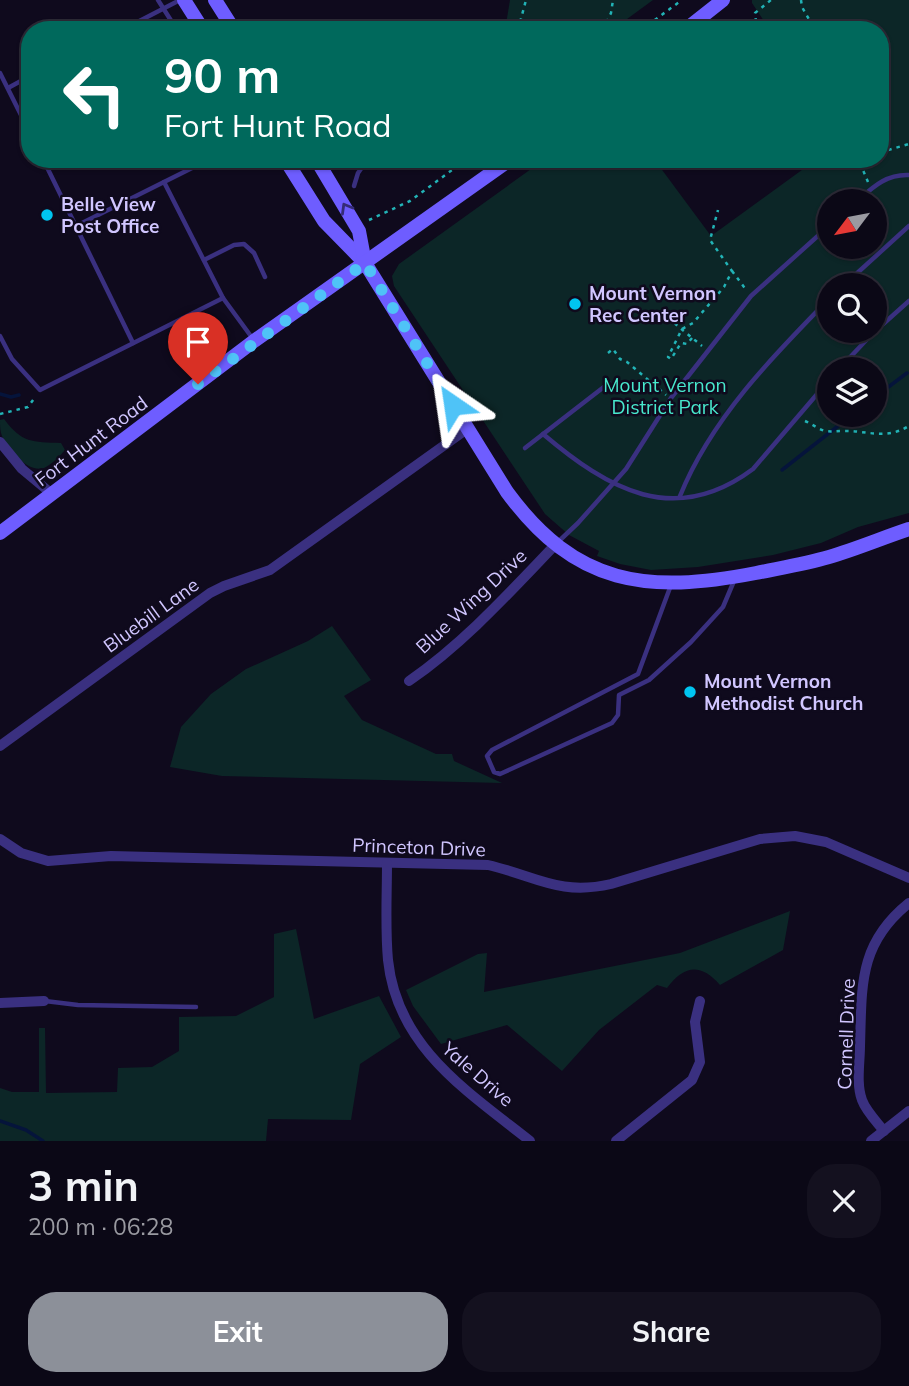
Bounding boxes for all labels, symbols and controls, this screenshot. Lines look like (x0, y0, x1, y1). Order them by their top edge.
text: 90 m (164, 44, 280, 105)
icon: left (49, 49, 140, 140)
text: Fort Hunt Road (164, 105, 391, 145)
north arrow (817, 189, 887, 259)
map controls (817, 189, 887, 427)
place label: Belle View Post Office (61, 192, 159, 238)
one-way arrow (341, 203, 354, 216)
marker: Belle View Post Office (39, 207, 55, 223)
button: search (817, 273, 887, 343)
place label: Mount Vernon Rec Center (589, 281, 717, 327)
marker: Mount Vernon Rec Center (567, 296, 583, 312)
pin (168, 312, 228, 384)
icon: arrive (179, 323, 217, 361)
button: layers (817, 357, 887, 427)
position arrow (416, 368, 490, 442)
park label: Mount Vernon District Park (603, 373, 727, 419)
street label: Fort Hunt Road (30, 391, 152, 491)
street label: Blue Wing Drive (411, 544, 531, 658)
street label: Bluebill Lane (99, 572, 203, 658)
place label: Mount Vernon Methodist Church (704, 669, 864, 715)
marker: Mount Vernon Methodist Church (682, 684, 698, 700)
street label: Princeton Drive (352, 833, 486, 861)
street label: Cornell Drive (832, 978, 860, 1090)
street label: Yale Drive (436, 1036, 519, 1112)
text: 3 min (28, 1159, 139, 1212)
button: close (807, 1164, 881, 1238)
text: 200 m · 06:28 (28, 1212, 173, 1241)
button: Exit (28, 1292, 448, 1372)
button: Share (462, 1292, 881, 1372)

